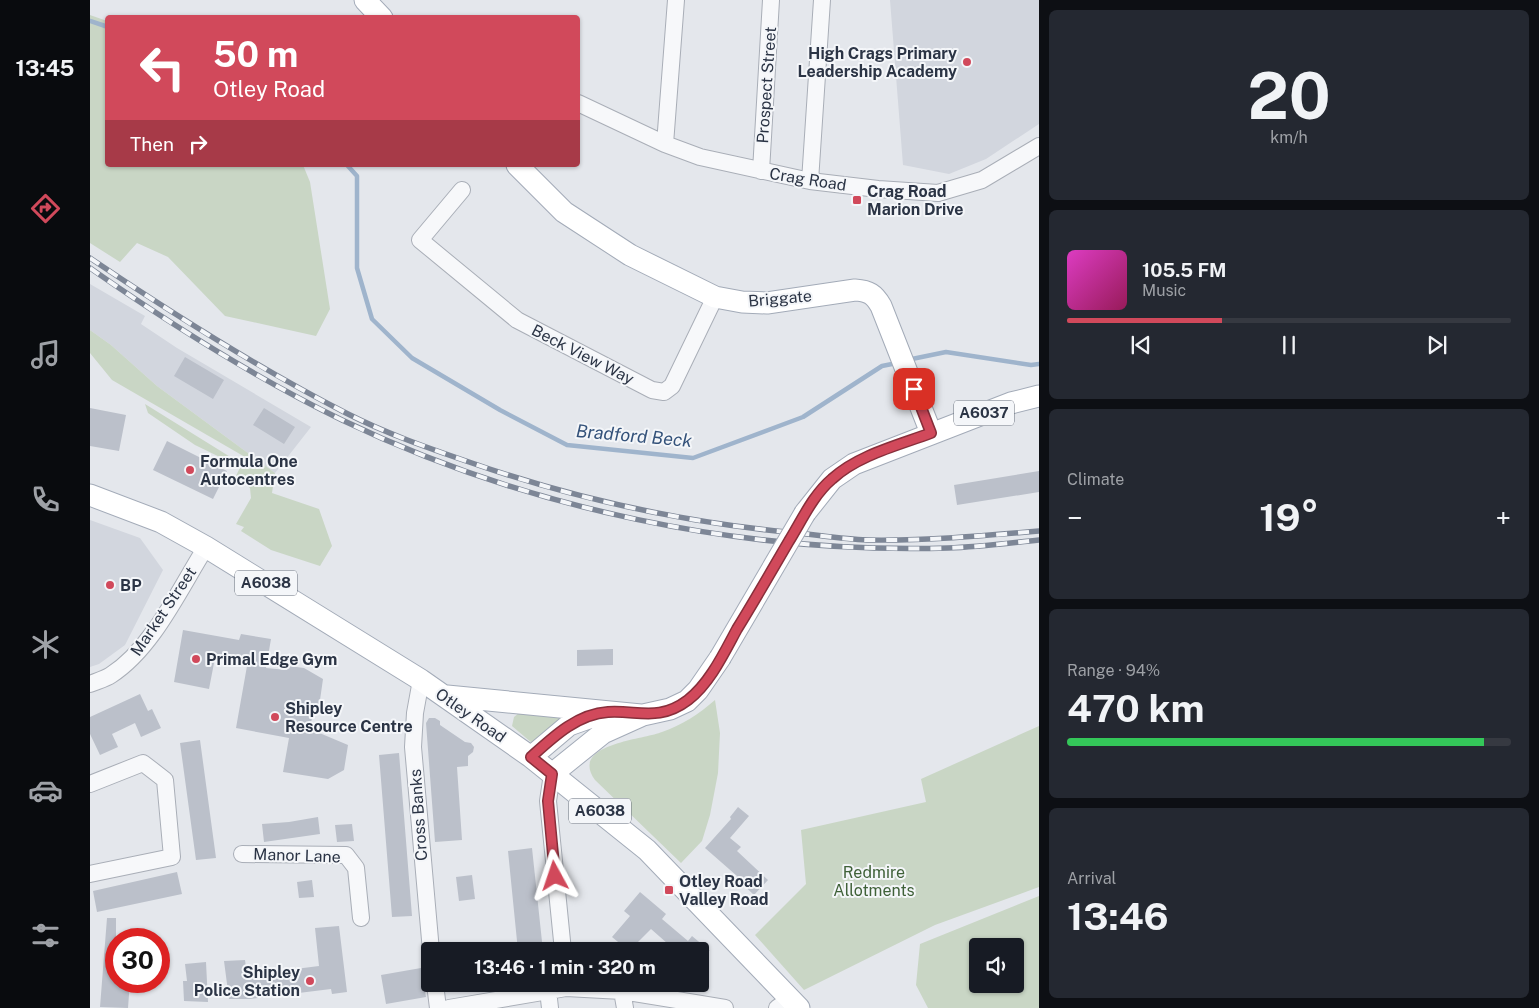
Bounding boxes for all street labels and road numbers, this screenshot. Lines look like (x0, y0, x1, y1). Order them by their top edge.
street label: Prospect Street (753, 26, 780, 144)
street label: Crag Road (768, 164, 848, 195)
street label: Briggate (747, 286, 813, 311)
street label: Beck View Way (528, 320, 637, 389)
road number: A6037 (954, 400, 1014, 426)
street label: Market Street (127, 563, 200, 659)
road number: A6038 (235, 570, 297, 596)
street label: Otley Road (432, 684, 510, 747)
street label: Cross Banks (406, 768, 431, 861)
road number: A6038 (569, 798, 631, 824)
street label: Manor Lane (253, 844, 341, 867)

